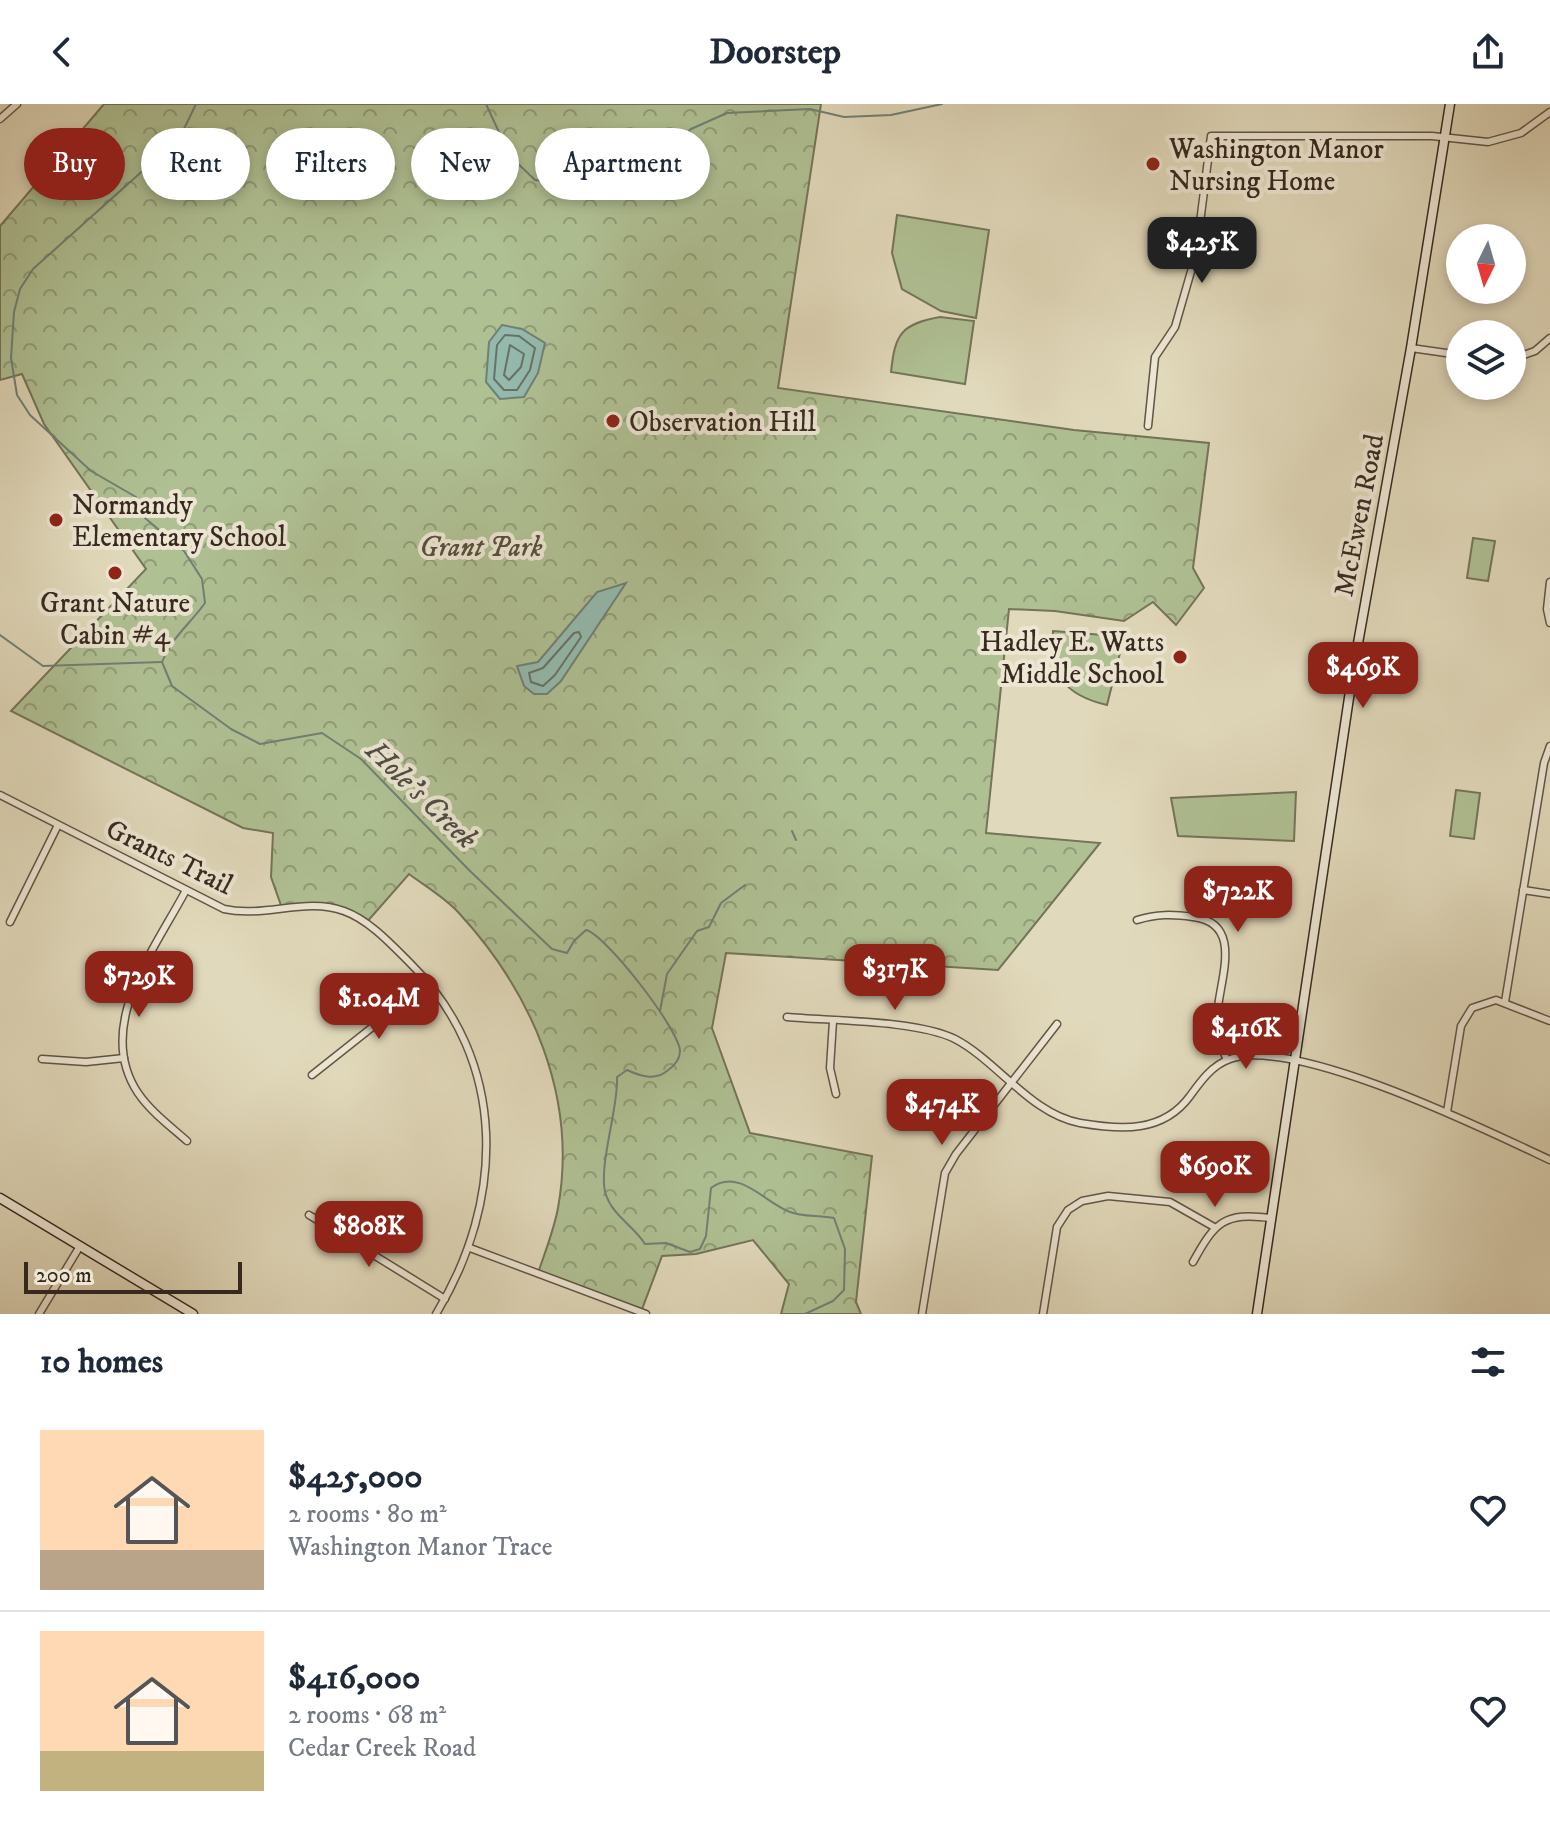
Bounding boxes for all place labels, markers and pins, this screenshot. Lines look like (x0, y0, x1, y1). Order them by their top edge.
place label: Washington Manor Nursing Home (1168, 132, 1384, 199)
marker: Washington Manor Nursing Home (1144, 155, 1162, 173)
pin: $425K (1146, 217, 1258, 285)
place label: Observation Hill (629, 405, 817, 440)
marker: Observation Hill (604, 412, 622, 430)
place label: Normandy Elementary School (72, 488, 287, 555)
marker: Normandy Elementary School (47, 511, 65, 529)
marker: Grant Nature Cabin #4 (106, 564, 124, 582)
place label: Grant Nature Cabin #4 (40, 586, 190, 653)
place label: Hadley E. Watts Middle School (980, 625, 1165, 692)
pin: $469K (1307, 642, 1419, 710)
marker: Hadley E. Watts Middle School (1171, 648, 1189, 666)
pin: $722K (1182, 866, 1294, 934)
pin: $317K (839, 944, 951, 1012)
pin: $729K (83, 951, 195, 1019)
pin: $1.04M (314, 973, 444, 1041)
pin: $416K (1190, 1003, 1302, 1071)
pin: $474K (886, 1079, 998, 1147)
pin: $690K (1159, 1141, 1271, 1209)
pin: $808K (313, 1201, 425, 1269)

